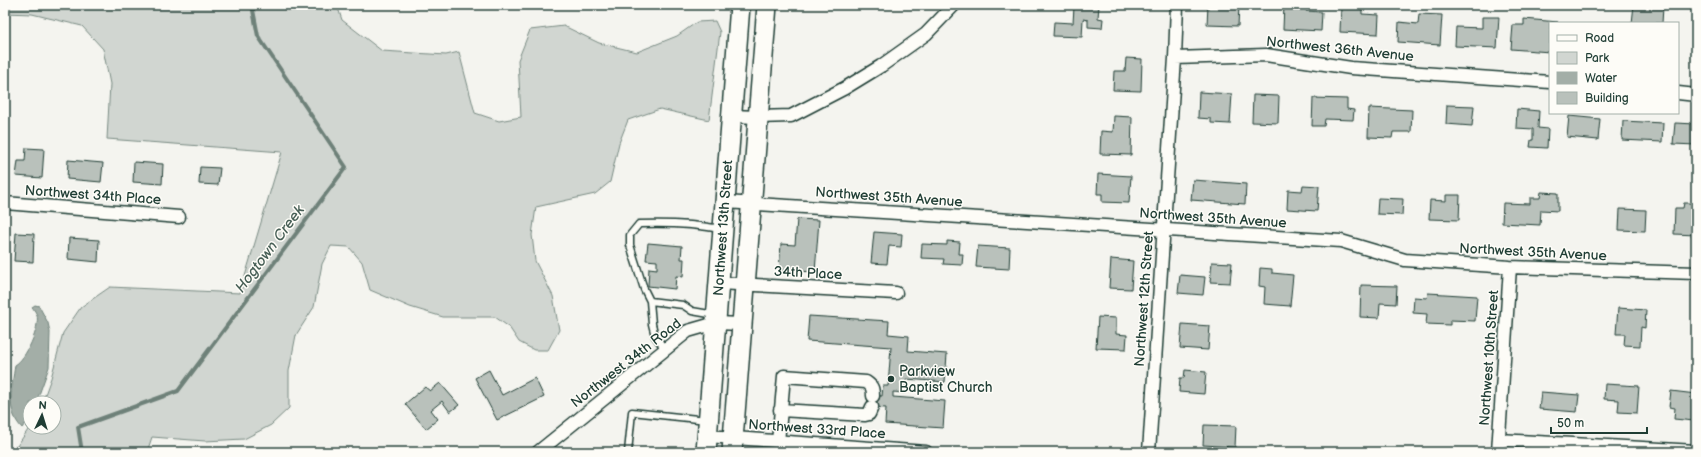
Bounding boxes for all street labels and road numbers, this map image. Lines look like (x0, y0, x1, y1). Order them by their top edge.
street label: Northwest 36th Avenue (1265, 33, 1415, 65)
street label: Northwest 13th Street (710, 159, 736, 297)
street label: Northwest 34th Place (24, 182, 162, 208)
street label: Northwest 35th Avenue (815, 183, 963, 211)
street label: Northwest 35th Avenue (1139, 204, 1287, 232)
street label: Northwest 12th Street (1131, 230, 1157, 367)
street label: Northwest 35th Avenue (1459, 240, 1607, 264)
street label: 34th Place (773, 263, 843, 283)
street label: Northwest 10th Street (1476, 289, 1502, 426)
street label: Northwest 34th Road (568, 315, 684, 411)
street label: Northwest 33rd Place (748, 416, 886, 442)

